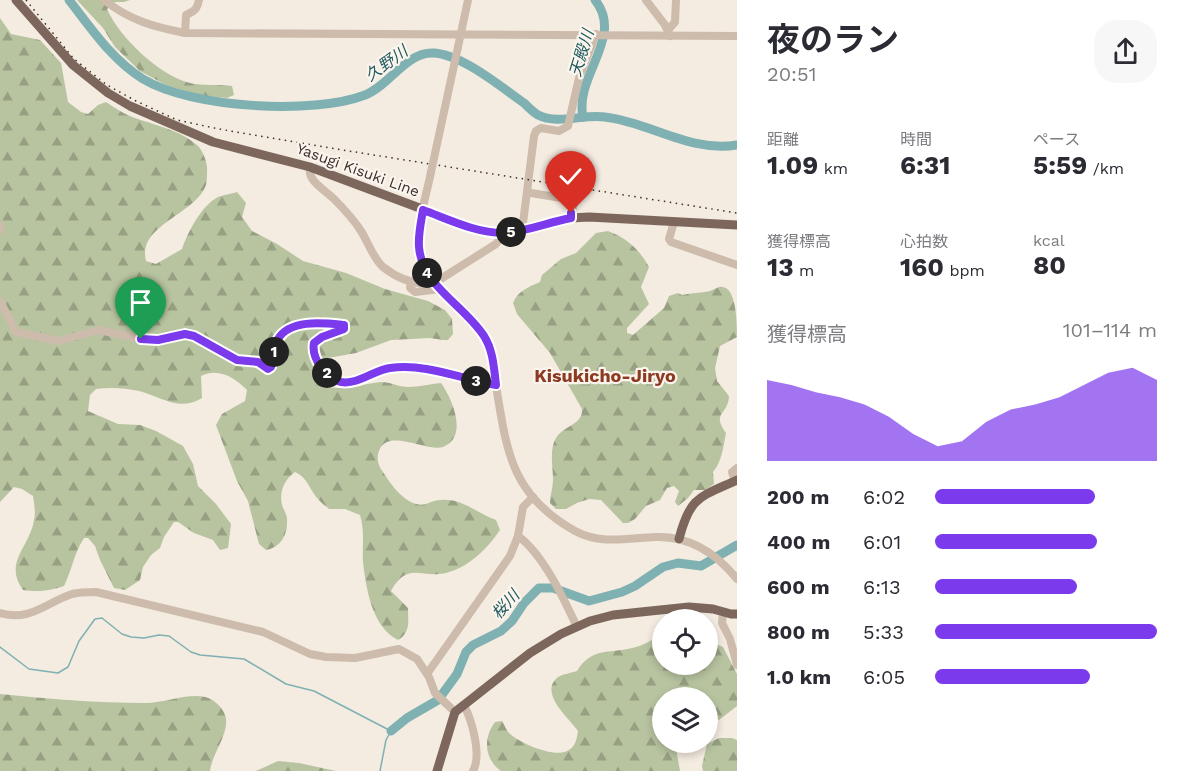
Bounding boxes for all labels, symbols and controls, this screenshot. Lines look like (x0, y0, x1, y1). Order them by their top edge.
text: 夜のラン (767, 20, 899, 59)
button: share (1094, 20, 1157, 83)
water label: 天殿川 (565, 26, 598, 79)
water label: 久野川 (361, 40, 413, 85)
text: 20:51 (767, 62, 816, 86)
text: 距離 (767, 130, 799, 149)
text: 時間 (900, 130, 932, 149)
text: ペース (1033, 130, 1080, 149)
street label: Yasugi Kisuki Line (294, 139, 422, 201)
text: 1.09 (767, 150, 818, 180)
text: 6:31 (900, 150, 951, 180)
text: 5:59 (1033, 150, 1087, 180)
pin (545, 151, 596, 213)
text: km (818, 159, 848, 178)
text: /km (1087, 159, 1124, 178)
icon: check (554, 160, 587, 193)
pin: 5 (496, 217, 526, 247)
text: 5 (506, 222, 516, 241)
text: kcal (1033, 231, 1065, 250)
text: 獲得標高 (767, 232, 831, 251)
text: 心拍数 (900, 232, 948, 251)
text: 80 (1033, 250, 1066, 280)
text: 13 (767, 252, 794, 282)
text: 160 (900, 252, 944, 282)
pin: 4 (412, 258, 442, 288)
text: m (794, 261, 814, 280)
text: bpm (944, 261, 985, 280)
text: 4 (422, 263, 432, 282)
pin (115, 277, 166, 339)
icon: arrive (124, 286, 157, 319)
text: 101–114 m (1063, 318, 1157, 342)
text: 獲得標高 (767, 322, 847, 346)
pin: 1 (259, 337, 289, 367)
text: 1 (271, 342, 277, 361)
pin: 2 (312, 358, 342, 388)
text: 2 (322, 363, 332, 382)
district label: Kisukicho-Jiryo (534, 365, 676, 386)
pin: 3 (461, 366, 491, 396)
text: 3 (471, 371, 481, 390)
text: 200 m (767, 485, 829, 509)
text: 6:02 (863, 485, 905, 509)
text: 400 m (767, 530, 830, 554)
text: 6:01 (863, 530, 901, 554)
text: 600 m (767, 575, 830, 599)
text: 6:13 (863, 575, 901, 599)
water label: 桜川 (488, 585, 524, 623)
map controls (652, 609, 718, 753)
button: locate (652, 609, 718, 675)
text: 800 m (767, 620, 830, 644)
text: 5:33 (863, 620, 904, 644)
text: 1.0 km (767, 665, 831, 689)
text: 6:05 (863, 665, 905, 689)
button: layers (652, 687, 718, 753)

